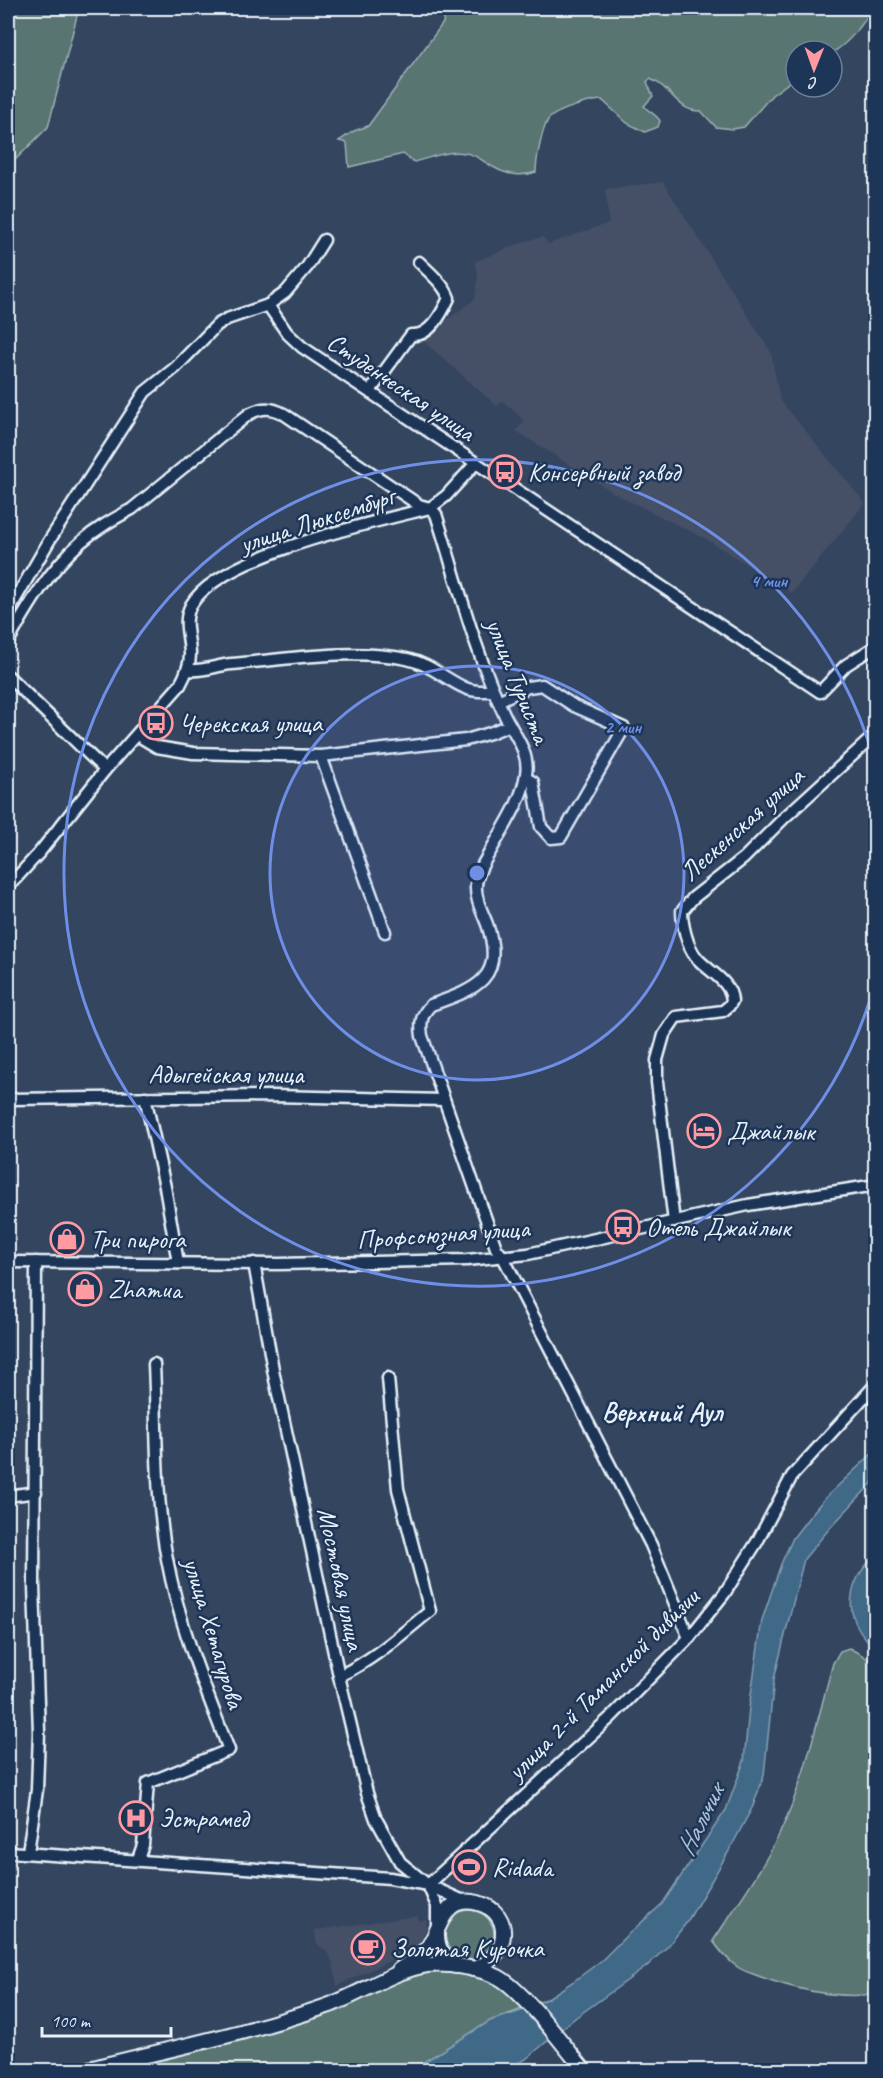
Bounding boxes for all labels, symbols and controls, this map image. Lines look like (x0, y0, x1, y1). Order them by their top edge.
north arrow (784, 39, 844, 99)
text: С (808, 73, 818, 93)
street label: Студенческая улица (321, 325, 483, 450)
bus stop icon: Консервный завод (487, 454, 523, 490)
place label: Консервный завод (528, 456, 682, 490)
street label: улица Люксембург (234, 478, 402, 561)
text: 4 мин (751, 570, 788, 592)
street label: улица Туриста (477, 612, 559, 750)
bus stop icon: Черекская улица (138, 705, 174, 741)
place label: Черекская улица (179, 707, 324, 740)
text: 2 мин (605, 716, 642, 738)
street label: Лескенская улица (673, 759, 812, 888)
centre of rings (467, 863, 487, 883)
street label: Адыгейская улица (148, 1058, 305, 1091)
hotel icon: Джайлык (686, 1113, 722, 1149)
place label: Джайлык (727, 1115, 817, 1148)
bus stop icon: Отель Джайлык (605, 1209, 641, 1245)
street label: Профсоюзная улица (356, 1211, 532, 1257)
place label: Отель Джайлык (646, 1211, 793, 1244)
shop icon: Три пирога (49, 1221, 85, 1257)
place label: Три пирога (90, 1223, 187, 1256)
shop icon: Zhamua (67, 1271, 103, 1307)
place label: Zhamua (108, 1273, 184, 1306)
district label: Верхний Аул (602, 1395, 725, 1429)
street label: Мостовая улица (310, 1505, 373, 1655)
street label: улица Хетагурова (175, 1552, 253, 1714)
street label: улица 2-й Таманской дивизии (499, 1580, 707, 1788)
water label: Нальчик (668, 1774, 734, 1861)
hospital icon: Эстрамед (118, 1800, 154, 1836)
place label: Эстрамед (159, 1802, 251, 1835)
sports icon: Ridada (451, 1849, 487, 1885)
place label: Ridada (492, 1851, 555, 1884)
cafe icon: Золотая Курочка (350, 1930, 386, 1966)
place label: Золотая Курочка (391, 1932, 545, 1965)
scale bar (42, 2000, 171, 2038)
text: 100 m (51, 2010, 92, 2032)

